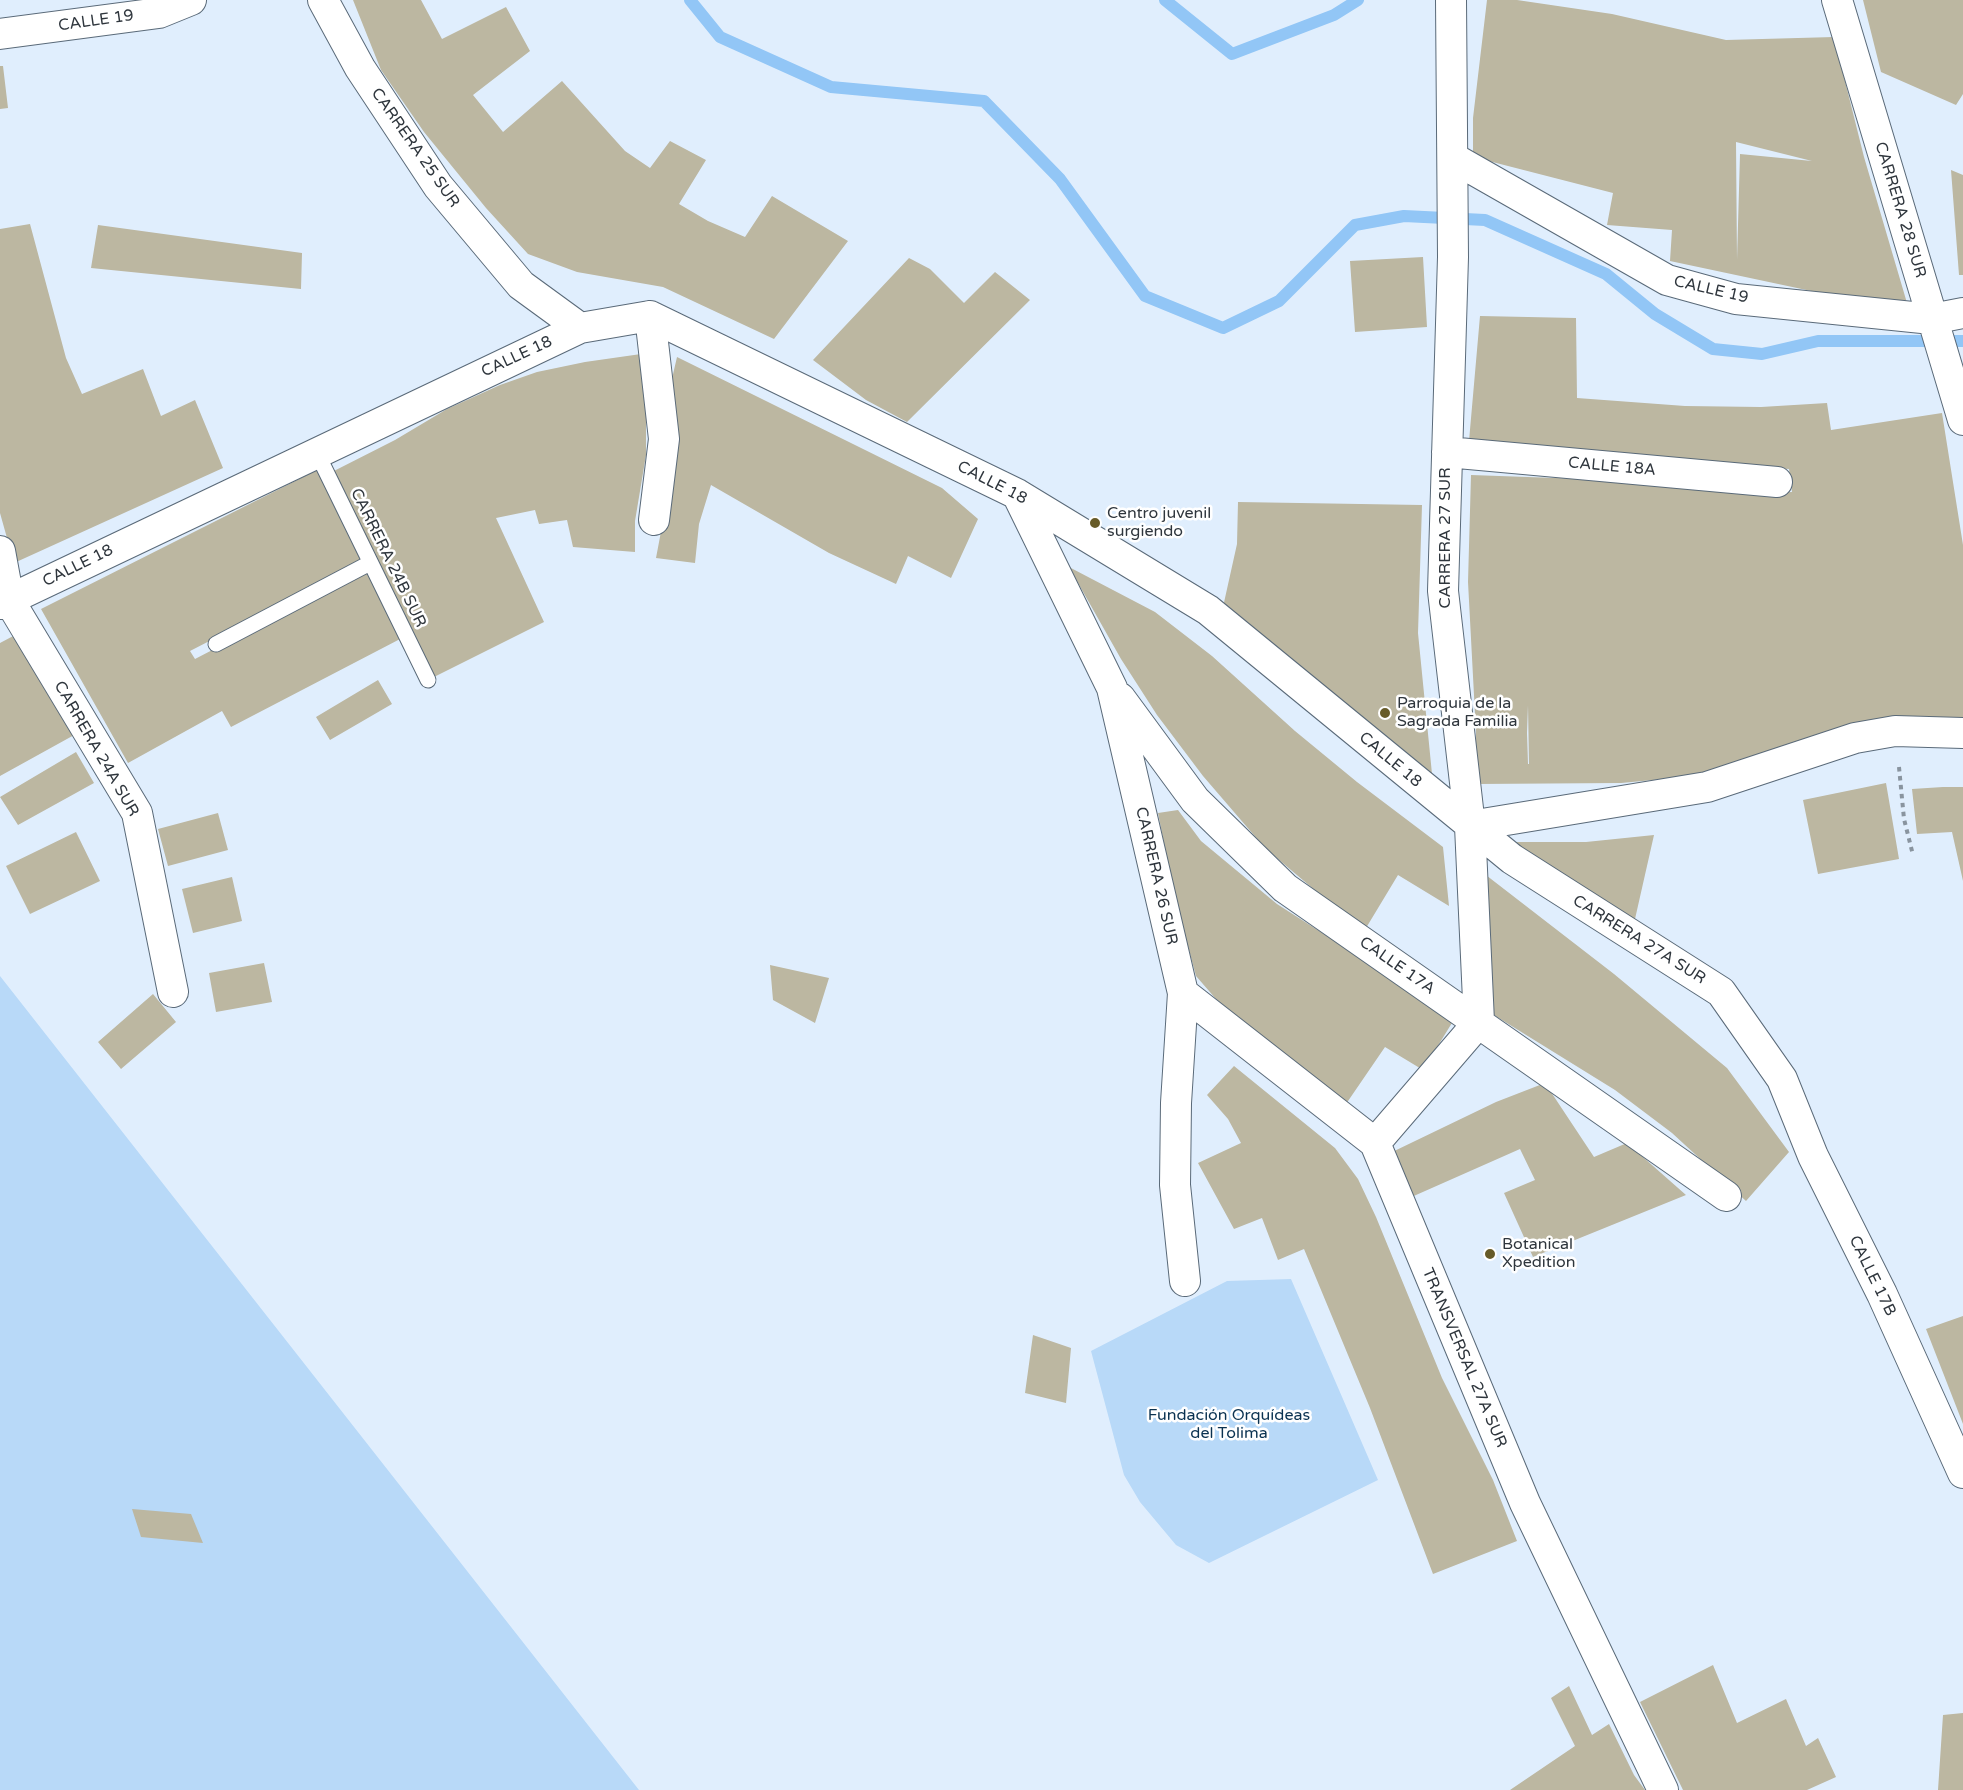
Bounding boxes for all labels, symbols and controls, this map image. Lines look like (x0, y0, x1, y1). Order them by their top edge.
street label: CALLE 19 (57, 6, 135, 36)
street label: CARRERA 25 SUR (367, 85, 463, 211)
street label: CARRERA 28 SUR (1870, 140, 1930, 280)
street label: CALLE 19 (1672, 272, 1750, 308)
street label: CALLE 18 (479, 332, 555, 382)
street label: CALLE 18A (1567, 454, 1657, 480)
street label: CALLE 18 (954, 457, 1030, 509)
street label: CARRERA 27 SUR (1436, 467, 1456, 609)
street label: CARRERA 24B SUR (346, 485, 430, 631)
place label: Centro juvenil surgiendo (1107, 504, 1211, 542)
marker: Centro juvenil surgiendo (1088, 516, 1102, 530)
street label: CALLE 18 (40, 541, 116, 591)
street label: CARRERA 24A SUR (49, 678, 143, 820)
place label: Parroquia de la Sagrada Familia (1397, 694, 1517, 732)
marker: Parroquia de la Sagrada Familia (1378, 706, 1392, 720)
street label: CALLE 18 (1355, 728, 1425, 792)
street label: CARRERA 26 SUR (1131, 805, 1181, 947)
street label: CARRERA 27A SUR (1569, 891, 1709, 989)
street label: CALLE 17A (1355, 933, 1439, 999)
street label: CALLE 17B (1844, 1233, 1900, 1319)
place label: Botanical Xpedition (1502, 1235, 1575, 1273)
marker: Botanical Xpedition (1483, 1247, 1497, 1261)
street label: TRANSVERSAL 27A SUR (1417, 1265, 1511, 1451)
park label: Fundación Orquídeas del Tolima (1148, 1406, 1310, 1444)

